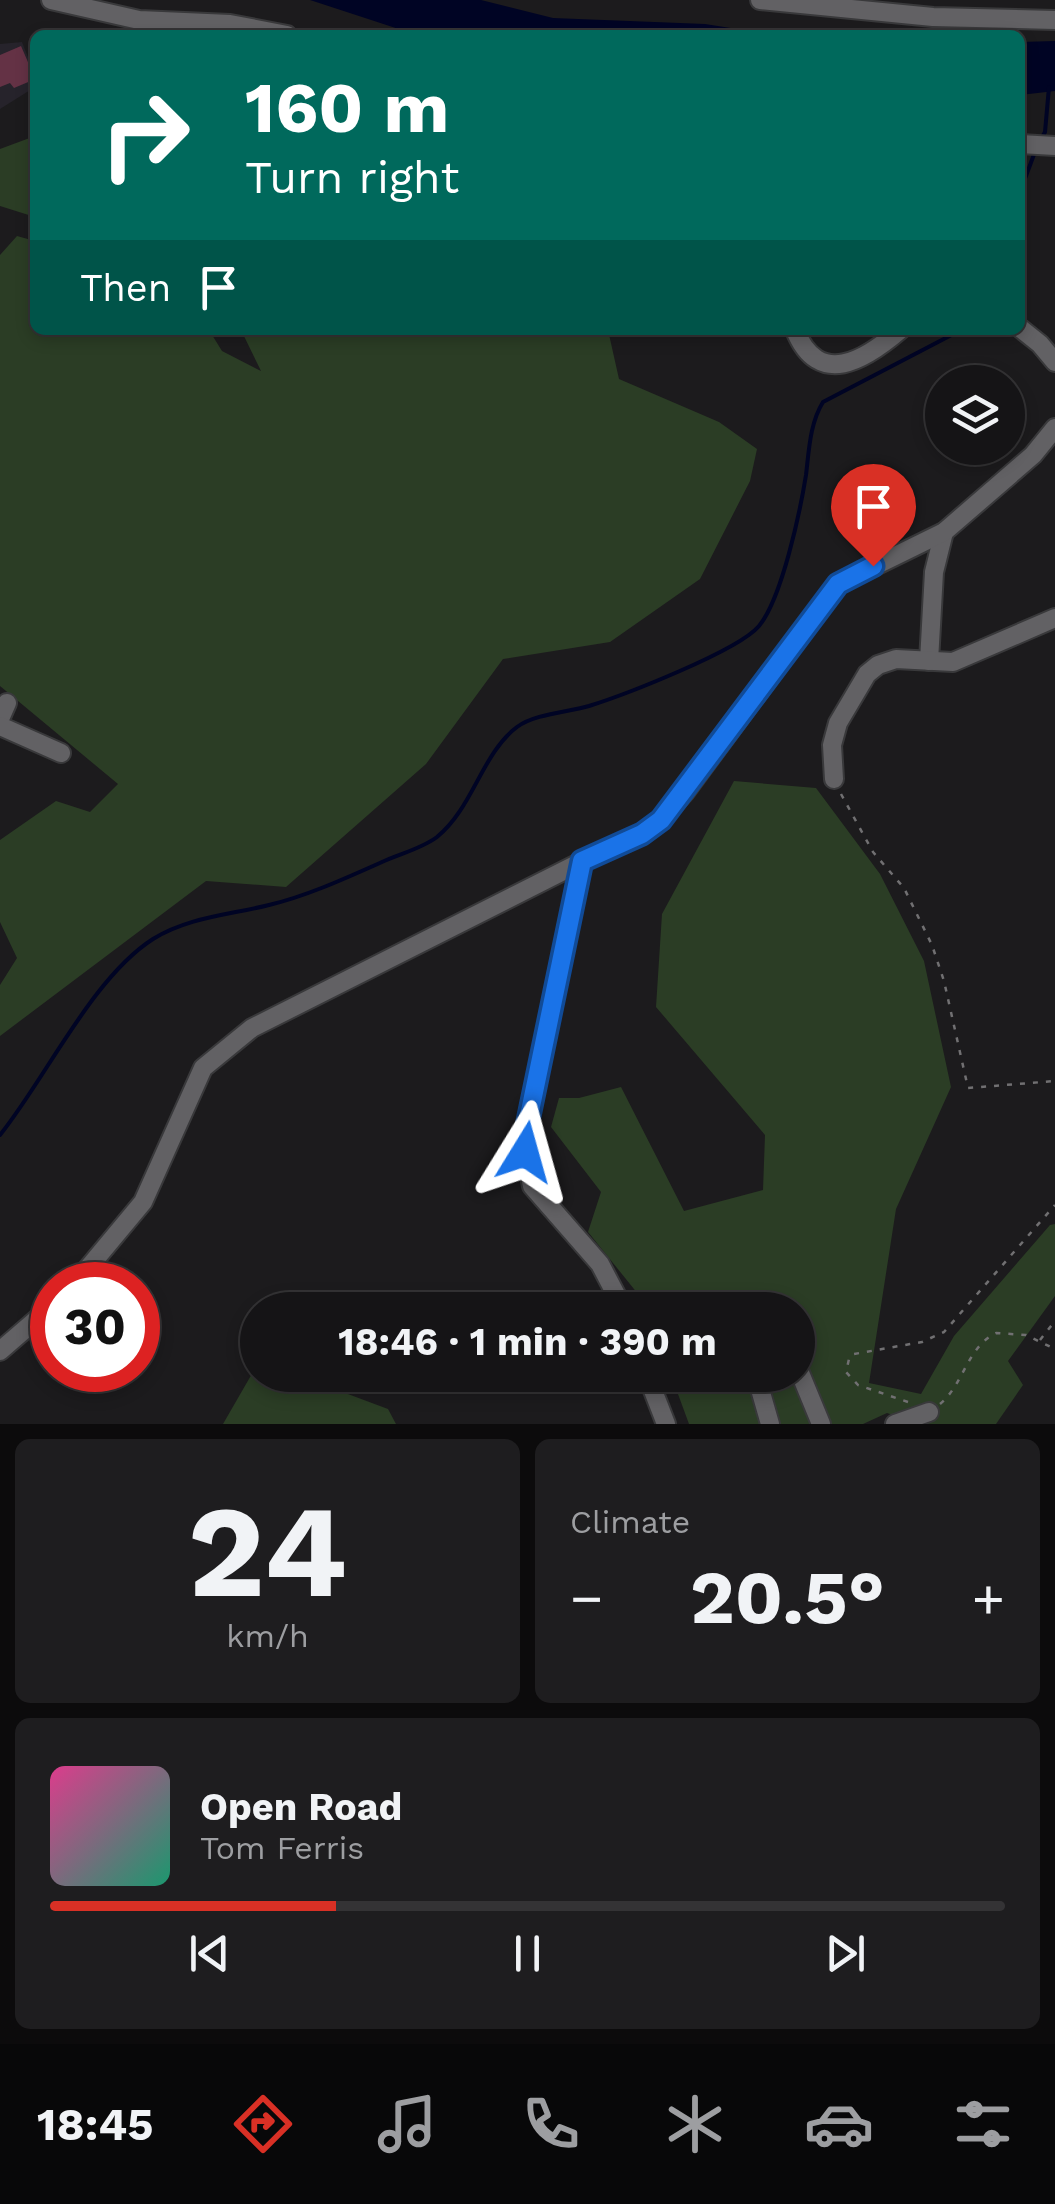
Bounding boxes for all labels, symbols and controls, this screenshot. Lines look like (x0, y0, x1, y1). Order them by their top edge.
text: 160 m (245, 67, 449, 149)
icon: right (80, 70, 210, 200)
text: Turn right (245, 151, 459, 204)
icon: arrive (191, 260, 246, 315)
text: Then (80, 266, 171, 310)
map controls (925, 365, 1025, 465)
button: layers (925, 365, 1025, 465)
pin (831, 464, 916, 567)
icon: arrive (846, 479, 901, 534)
position arrow (473, 1100, 577, 1204)
speed limit sign: 30 (30, 1262, 160, 1392)
text: 18:46 · 1 min · 390 m (338, 1320, 717, 1364)
text: 24 (188, 1475, 347, 1628)
text: Climate (570, 1503, 690, 1541)
text: 20.5° (690, 1553, 885, 1641)
text: − (570, 1566, 603, 1630)
text: + (972, 1566, 1005, 1630)
text: km/h (226, 1617, 309, 1655)
text: Open Road (200, 1785, 402, 1829)
text: Tom Ferris (200, 1829, 364, 1867)
icon: previous (182, 1926, 237, 1981)
icon: pause (500, 1926, 555, 1981)
icon: next (818, 1926, 873, 1981)
icon: directions (228, 2089, 298, 2159)
icon: music (372, 2089, 442, 2159)
icon: phone (516, 2089, 586, 2159)
icon: climate (660, 2089, 730, 2159)
icon: car (804, 2089, 874, 2159)
icon: filters (948, 2089, 1018, 2159)
text: 18:45 (37, 2098, 154, 2151)

